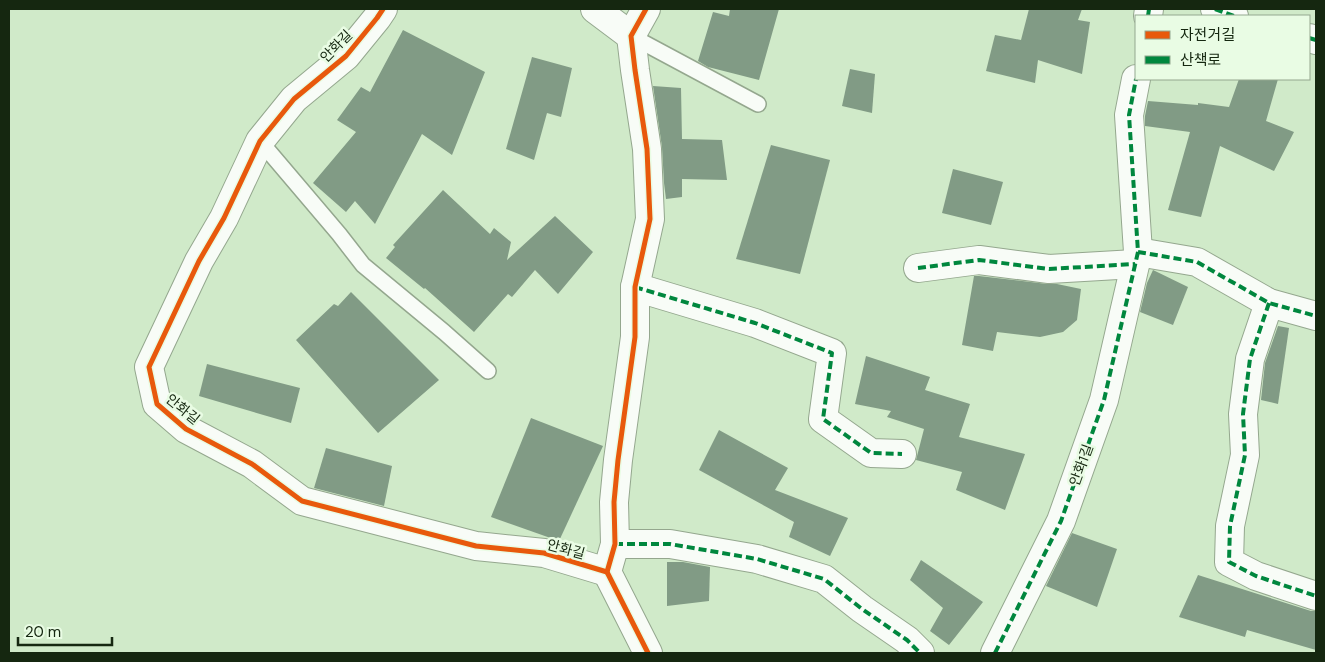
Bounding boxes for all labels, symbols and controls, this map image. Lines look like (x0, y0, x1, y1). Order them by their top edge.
legend (1135, 15, 1310, 80)
text: 자전거길 (1180, 25, 1235, 45)
street label: 안화길 (316, 26, 356, 66)
text: 산책로 (1180, 50, 1221, 70)
street label: 안화길 (162, 390, 204, 428)
street label: 안화1길 (1065, 442, 1097, 488)
street label: 안화길 (545, 535, 587, 563)
scale bar (18, 614, 111, 646)
text: 20 m (25, 622, 61, 642)

